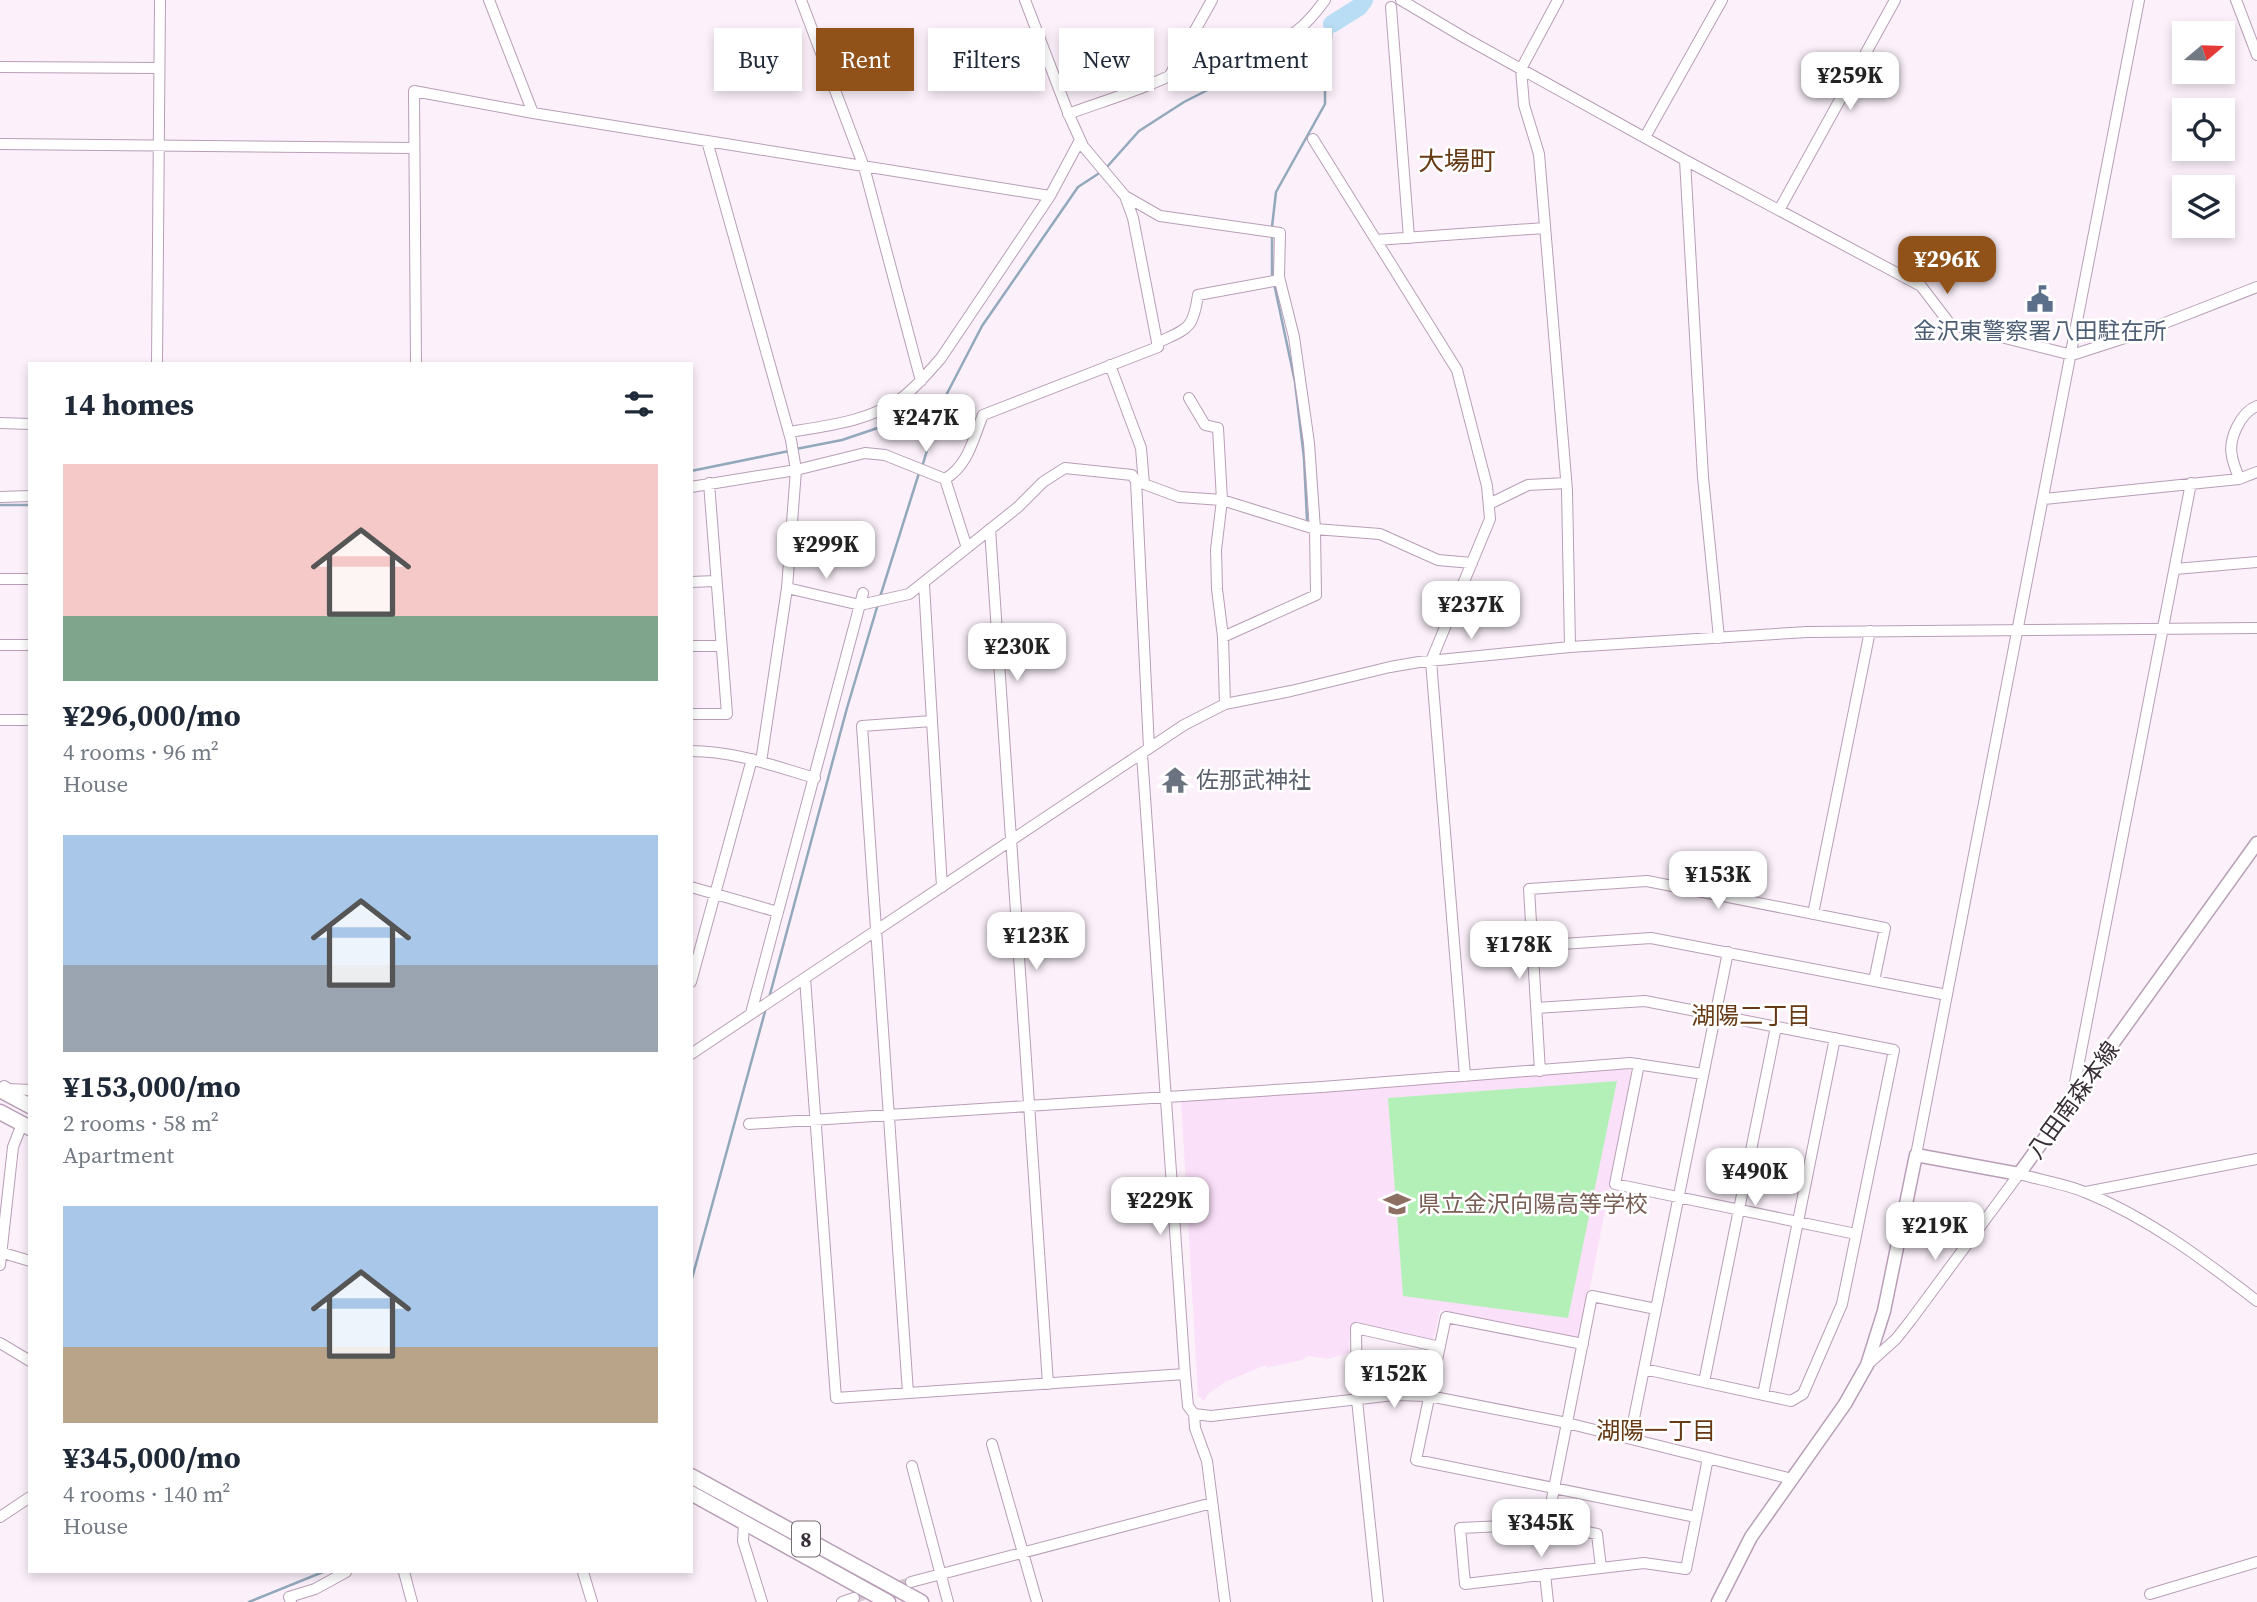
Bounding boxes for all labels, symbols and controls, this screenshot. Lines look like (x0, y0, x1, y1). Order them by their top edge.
north arrow (2172, 21, 2235, 84)
map controls (2172, 21, 2235, 238)
chip: Buy (714, 28, 802, 91)
chip: Rent (816, 28, 914, 91)
chip: Filters (928, 28, 1045, 91)
chip: New (1059, 28, 1154, 91)
chip: Apartment (1168, 28, 1332, 91)
pin: ¥259K (1801, 52, 1899, 112)
text: ¥259K (1817, 59, 1883, 91)
button: locate (2172, 98, 2235, 161)
district label: 大場町 (1418, 143, 1496, 179)
button: layers (2172, 175, 2235, 238)
pin: ¥296K (1898, 236, 1996, 296)
text: ¥296K (1914, 243, 1980, 275)
public building icon: 金沢東警察署八田駐在所 (2025, 284, 2055, 314)
place label: 金沢東警察署八田駐在所 (1914, 315, 2167, 347)
text: 14 homes (63, 384, 194, 425)
icon: filters (620, 385, 658, 423)
pin: ¥247K (877, 394, 975, 454)
text: ¥247K (893, 401, 959, 433)
icon: home (298, 509, 424, 635)
pin: ¥299K (777, 522, 875, 581)
text: ¥299K (793, 528, 859, 560)
pin: ¥237K (1422, 582, 1520, 641)
text: ¥237K (1438, 588, 1504, 620)
pin: ¥230K (968, 624, 1066, 683)
text: ¥230K (984, 630, 1050, 662)
text: ¥296,000/mo (63, 695, 241, 736)
text: 4 rooms · 96 m² (63, 736, 219, 768)
place label: 佐那武神社 (1196, 764, 1311, 796)
temple icon: 佐那武神社 (1160, 765, 1190, 795)
text: House (63, 768, 128, 800)
pin: ¥153K (1669, 852, 1767, 911)
text: ¥153K (1685, 858, 1751, 890)
icon: home (298, 880, 424, 1006)
pin: ¥123K (987, 912, 1085, 972)
text: ¥123K (1003, 919, 1069, 951)
pin: ¥178K (1470, 922, 1568, 981)
text: ¥178K (1486, 928, 1552, 960)
district label: 湖陽二丁目 (1691, 999, 1811, 1032)
street label: 八田南森本線 (2019, 1035, 2127, 1165)
text: ¥153,000/mo (63, 1066, 241, 1107)
text: 2 rooms · 58 m² (63, 1107, 219, 1139)
text: Apartment (63, 1139, 174, 1171)
pin: ¥490K (1706, 1148, 1804, 1208)
text: ¥490K (1722, 1155, 1788, 1187)
pin: ¥229K (1111, 1178, 1209, 1237)
text: ¥229K (1127, 1184, 1193, 1216)
place label: 県立金沢向陽高等学校 (1418, 1188, 1648, 1220)
school or university icon: 県立金沢向陽高等学校 (1382, 1189, 1412, 1219)
pin: ¥219K (1886, 1202, 1984, 1262)
text: ¥219K (1902, 1209, 1968, 1241)
icon: home (298, 1251, 424, 1377)
pin: ¥152K (1345, 1350, 1443, 1410)
text: ¥152K (1361, 1357, 1427, 1389)
district label: 湖陽一丁目 (1596, 1414, 1716, 1447)
text: ¥345,000/mo (63, 1437, 241, 1478)
text: 4 rooms · 140 m² (63, 1478, 230, 1510)
pin: ¥345K (1492, 1500, 1590, 1559)
text: ¥345K (1508, 1506, 1574, 1538)
text: House (63, 1510, 128, 1542)
road number: 8 (792, 1522, 820, 1556)

